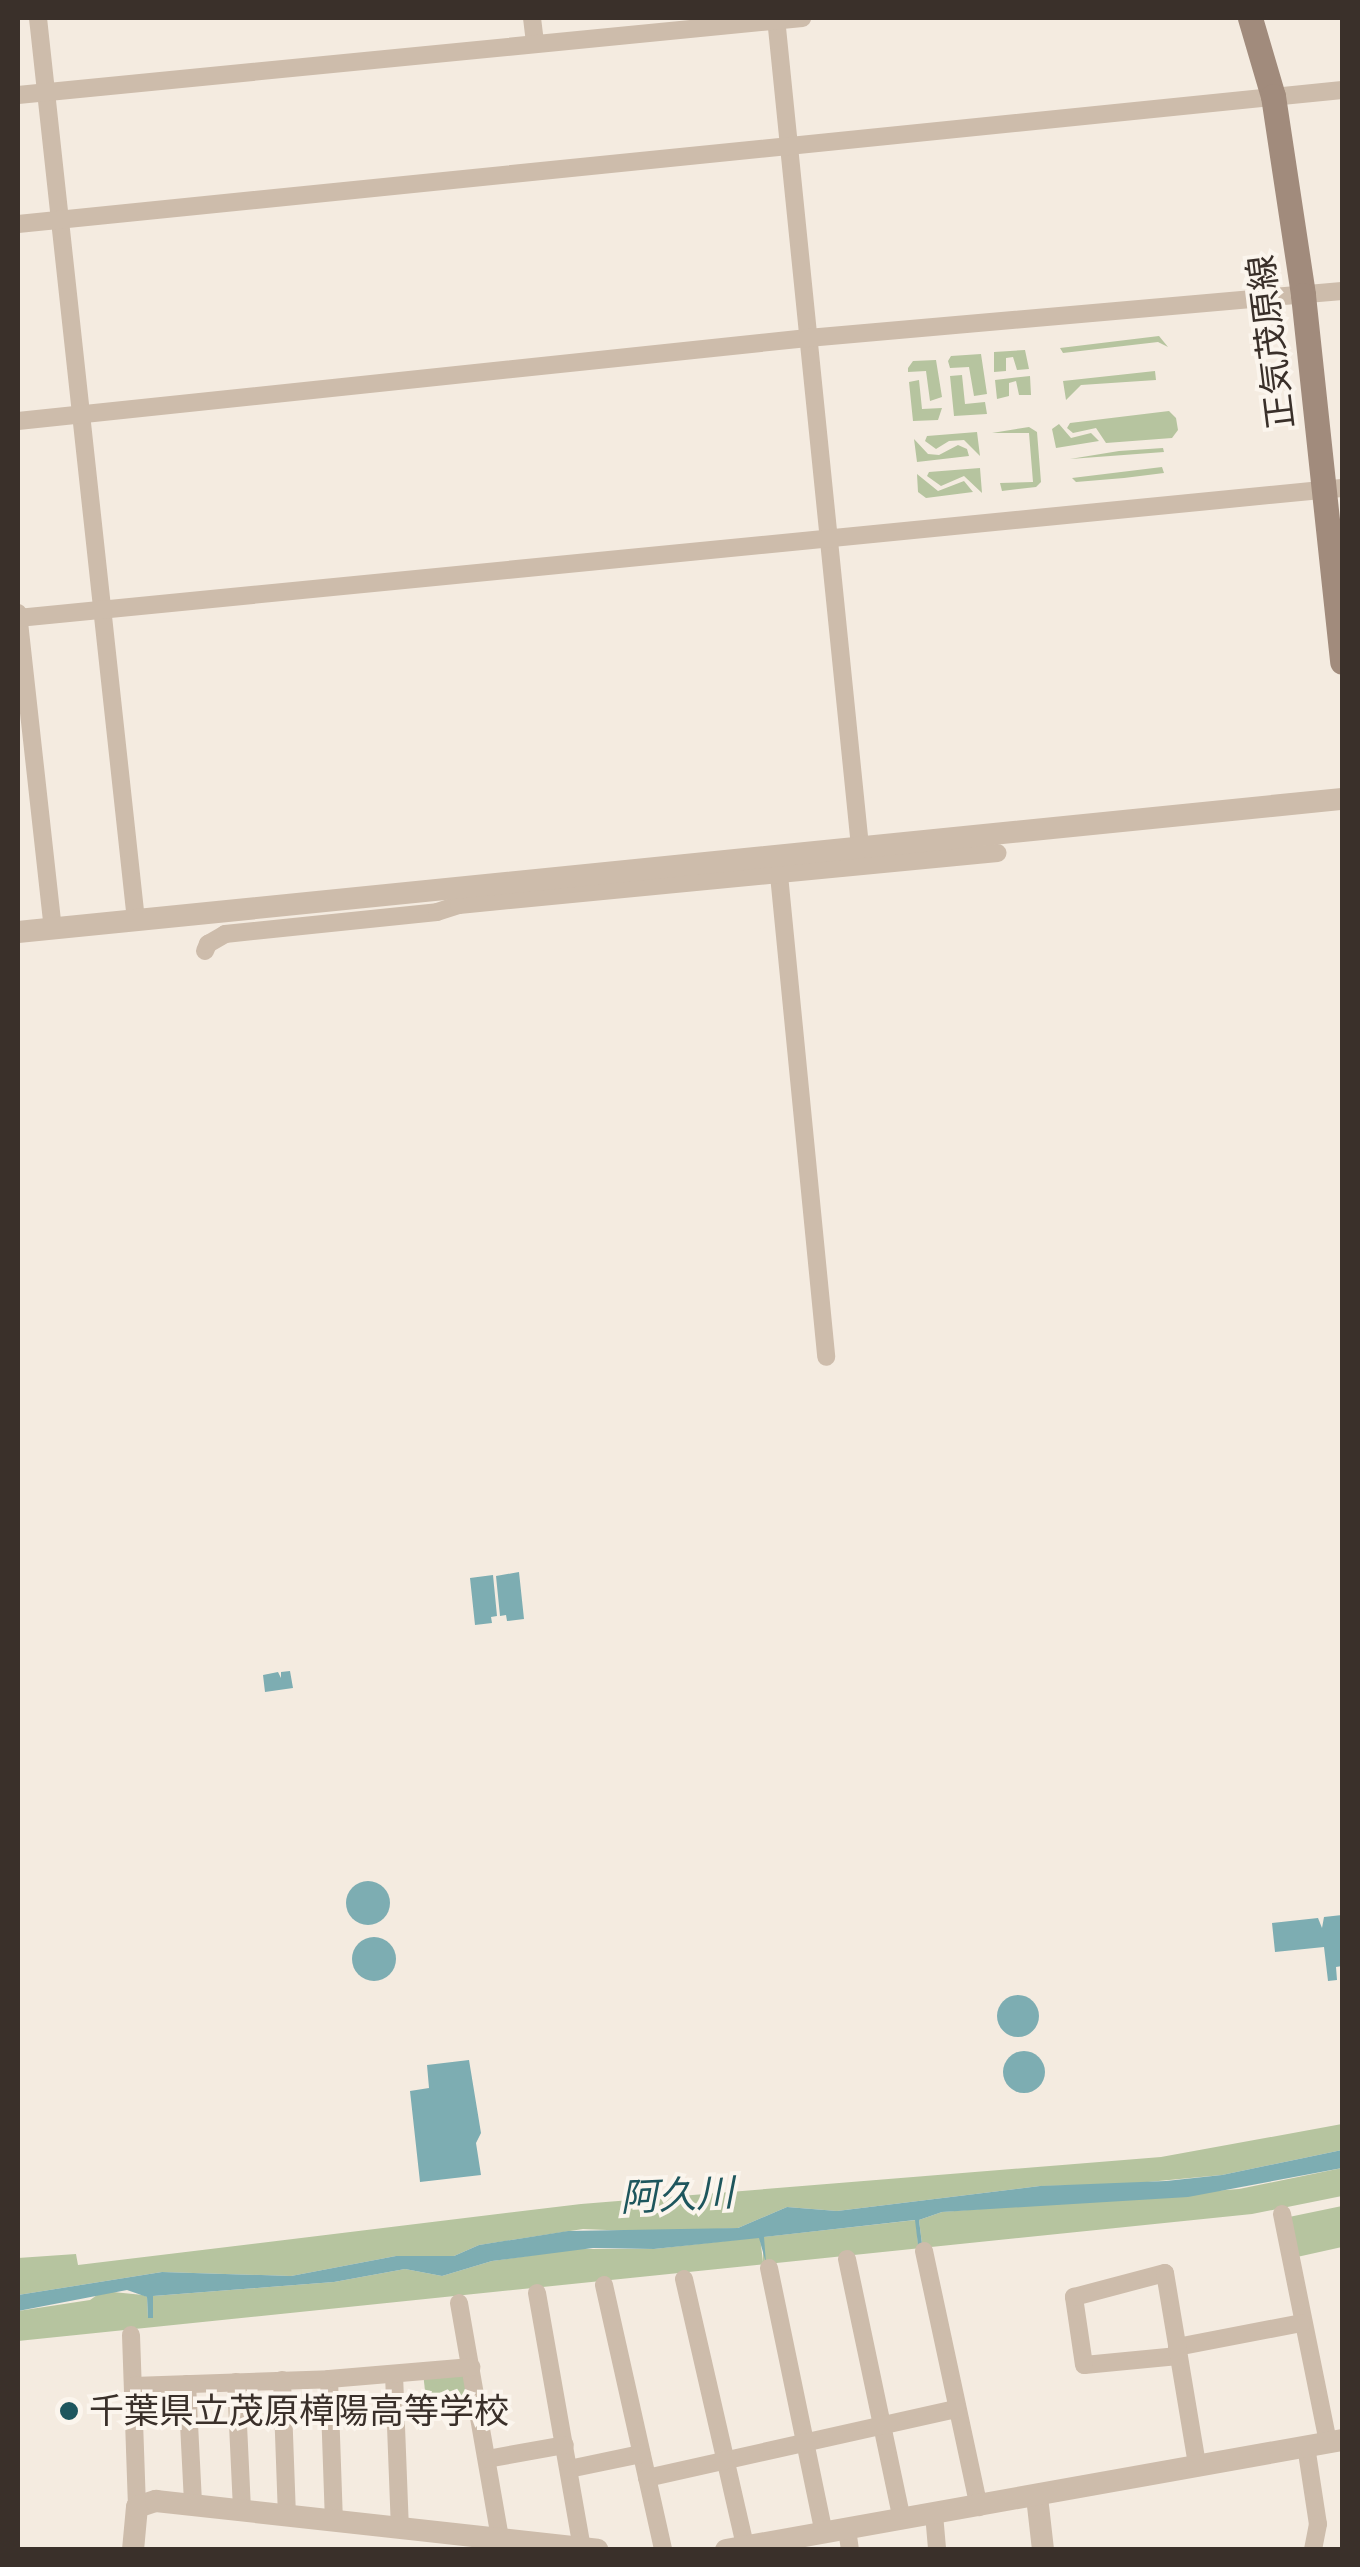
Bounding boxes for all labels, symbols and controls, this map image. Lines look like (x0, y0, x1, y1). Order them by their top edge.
street label: 正気茂原線 (1239, 253, 1303, 431)
water label: 阿久川 (619, 2170, 735, 2222)
place label: 千葉県立茂原樟陽高等学校 (89, 2390, 509, 2432)
marker: 千葉県立茂原樟陽高等学校 (58, 2400, 80, 2422)

